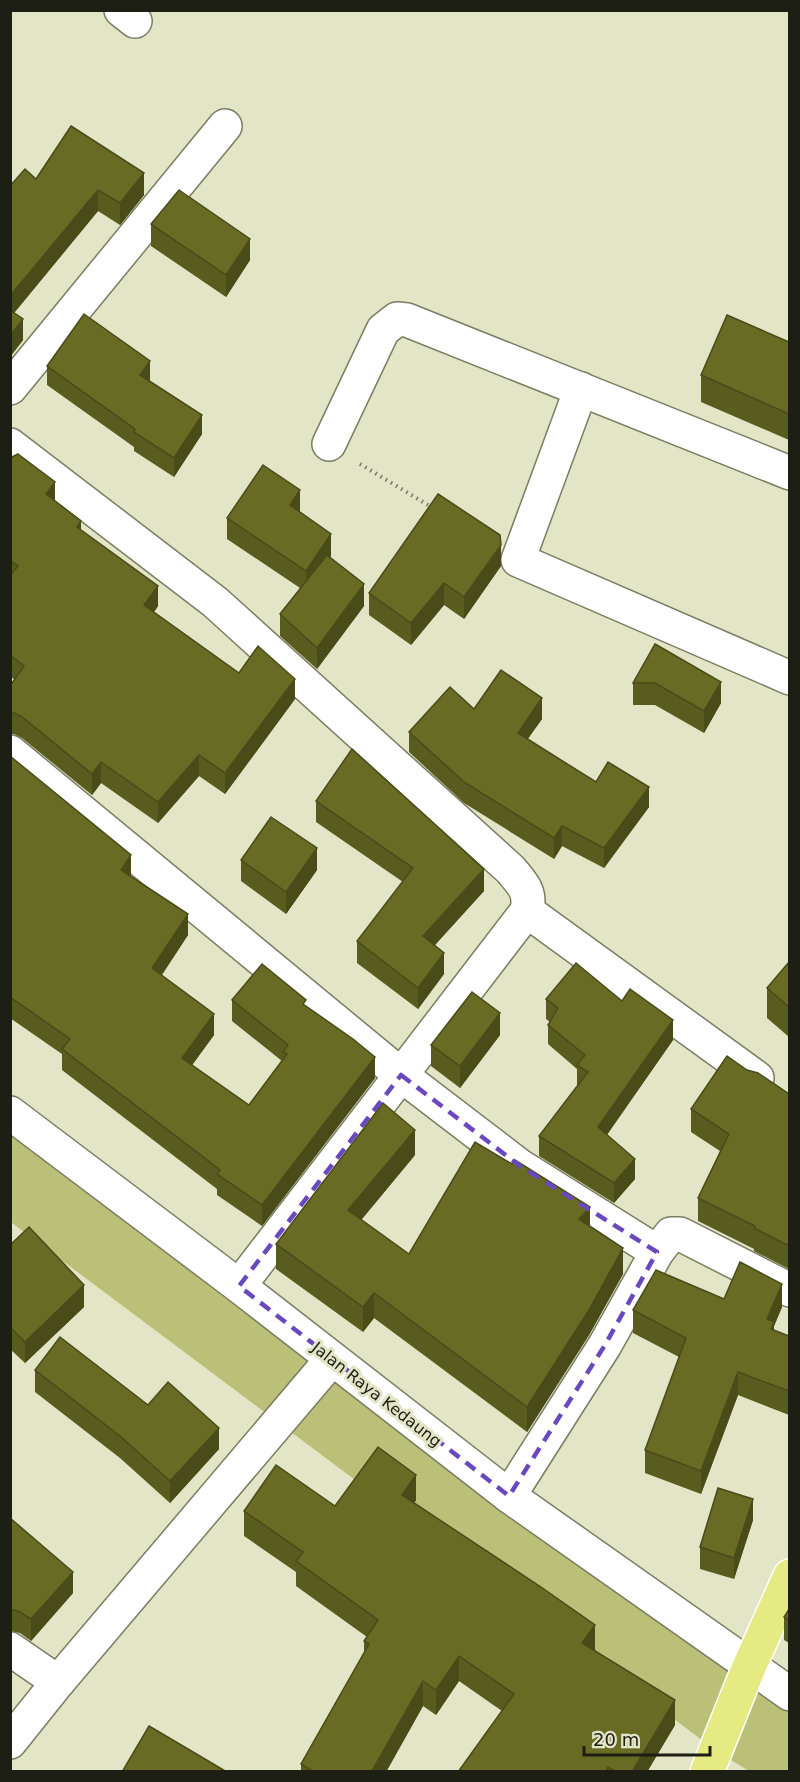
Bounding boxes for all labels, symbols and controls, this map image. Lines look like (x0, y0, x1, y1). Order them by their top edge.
street label: Jalan Raya Kedaung (307, 1337, 445, 1451)
scale bar (584, 1719, 710, 1757)
text: 20 m (593, 1729, 639, 1750)

